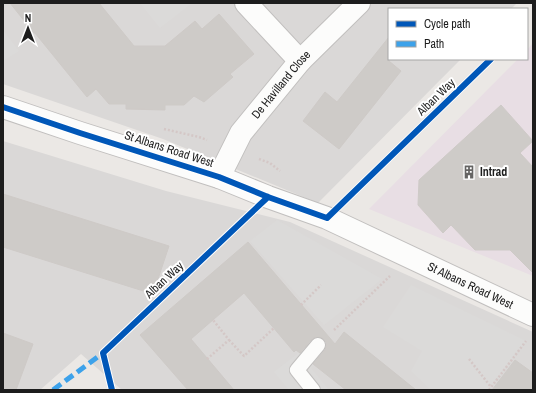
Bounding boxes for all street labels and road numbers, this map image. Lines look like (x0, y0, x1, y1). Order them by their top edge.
street label: De Havilland Close (248, 47, 314, 122)
street label: Alban Way (413, 75, 459, 120)
street label: St Albans Road West (122, 127, 216, 171)
street label: Alban Way (141, 258, 187, 303)
street label: St Albans Road West (425, 258, 516, 313)

